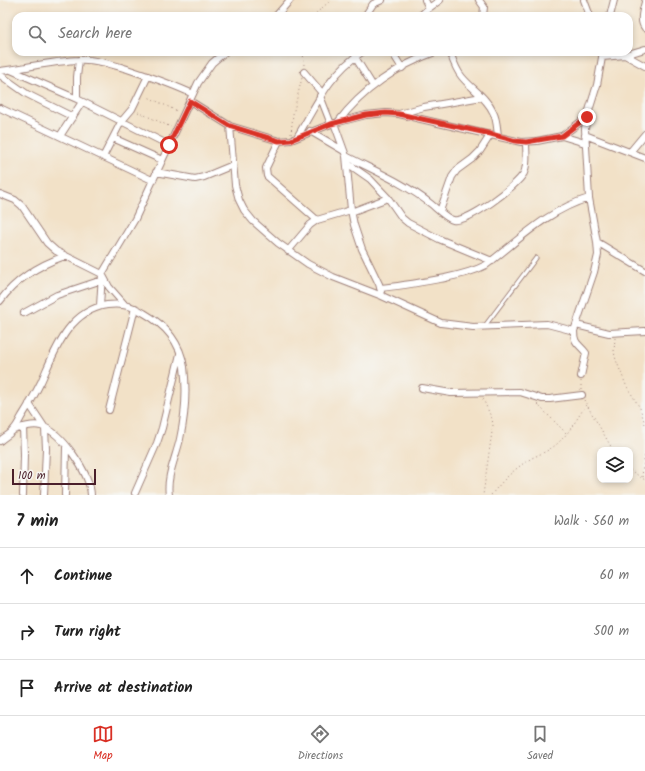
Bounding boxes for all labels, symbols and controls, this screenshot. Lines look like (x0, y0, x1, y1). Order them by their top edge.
search box (12, 12, 633, 56)
text: Search here (58, 22, 132, 46)
icon: search (26, 23, 48, 45)
route end (578, 108, 596, 126)
route start (160, 136, 178, 154)
map controls (597, 447, 633, 483)
button: layers (597, 447, 633, 483)
scale bar (12, 467, 96, 486)
text: 100 m (18, 467, 46, 485)
text: 7 min (16, 508, 58, 535)
text: Walk · 560 m (554, 511, 629, 532)
text: Continue (54, 564, 112, 588)
icon: ahead (16, 565, 38, 587)
text: 60 m (600, 565, 629, 586)
text: Turn right (54, 620, 121, 644)
icon: right (16, 621, 38, 643)
text: 500 m (593, 621, 629, 642)
text: Arrive at destination (54, 676, 193, 700)
icon: arrive (16, 677, 38, 699)
tab: Map (92, 723, 114, 765)
tab: Directions (298, 723, 343, 765)
tab: Saved (527, 723, 553, 765)

